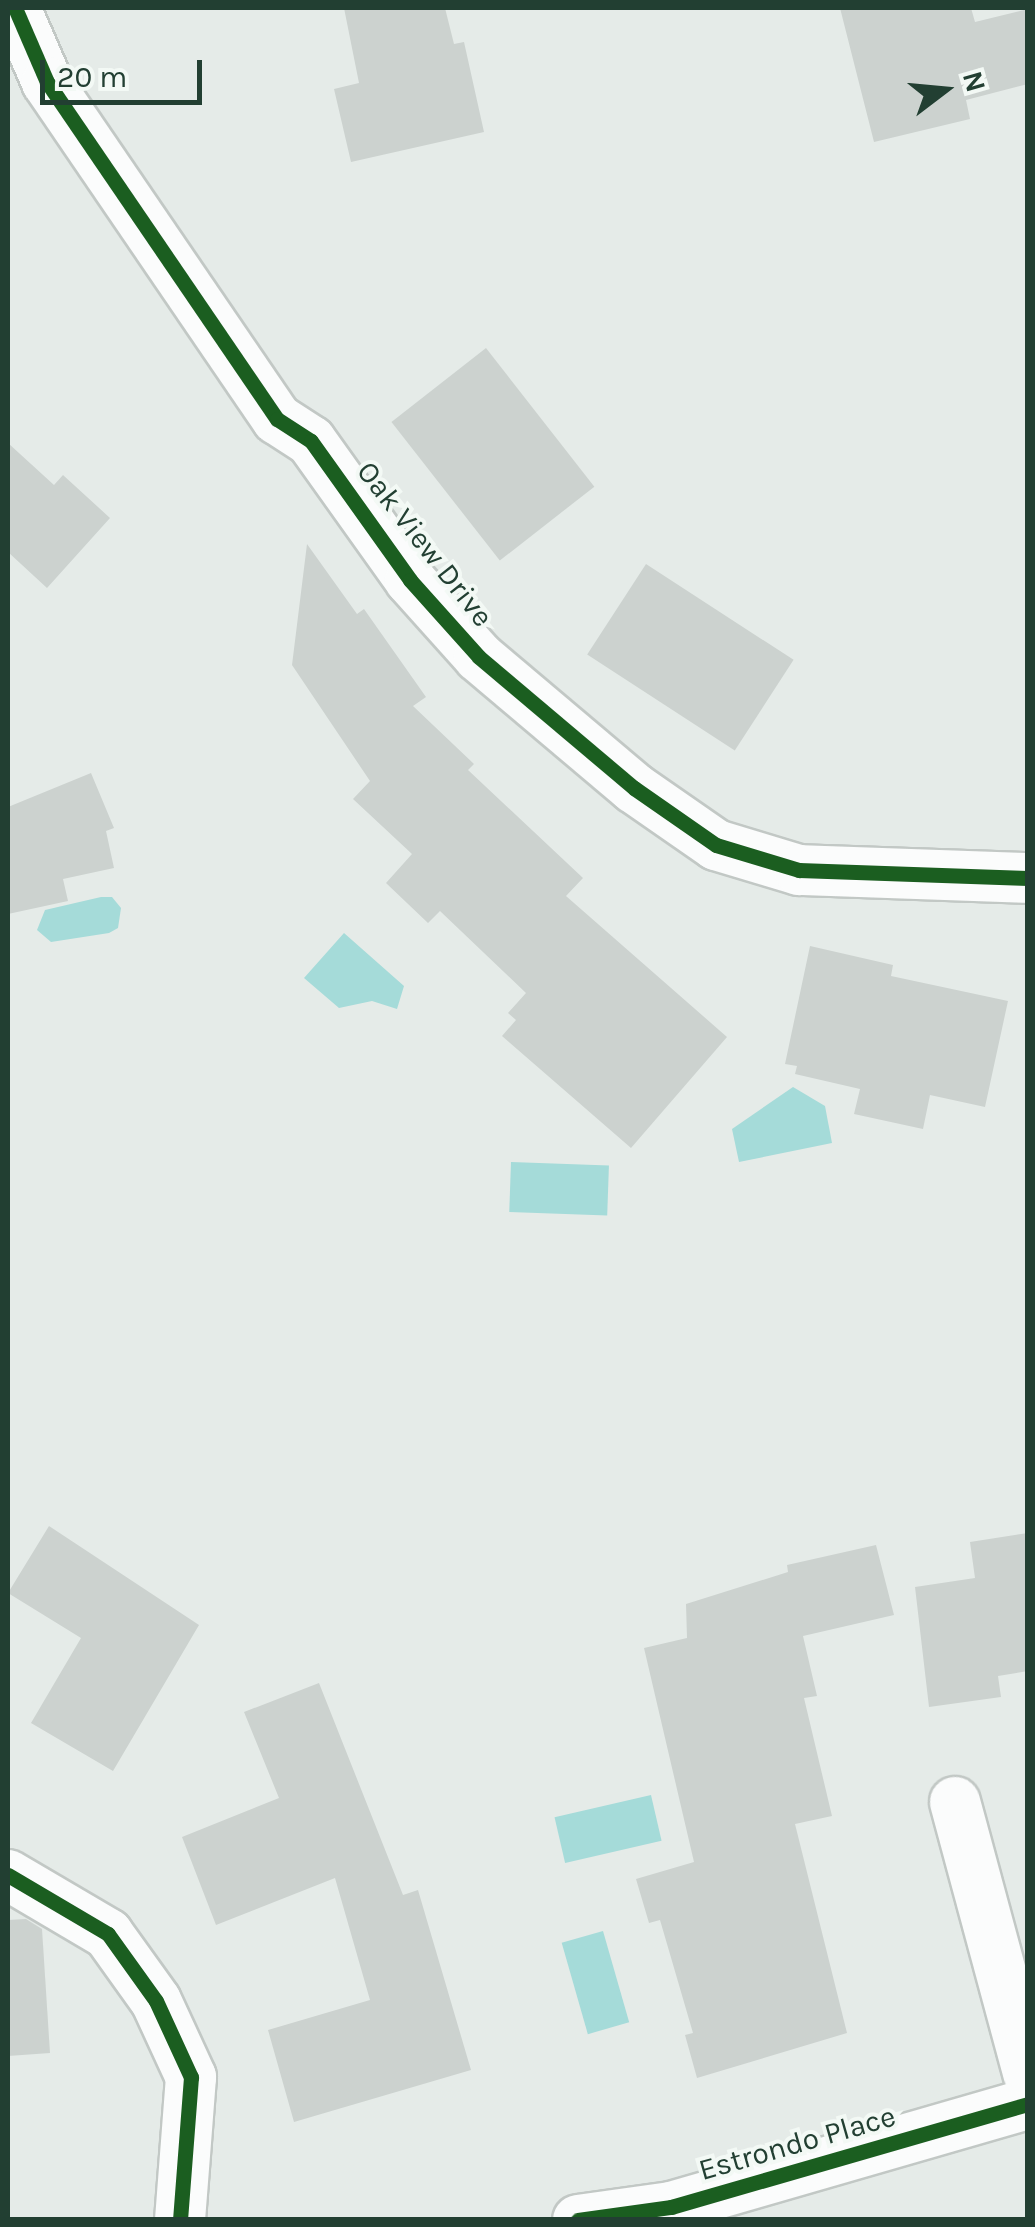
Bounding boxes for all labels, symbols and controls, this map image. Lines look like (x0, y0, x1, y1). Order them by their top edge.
scale bar (45, 40, 208, 102)
north arrow (895, 40, 995, 140)
text: 20 m (57, 59, 127, 95)
text: N (956, 67, 993, 96)
street label: Oak View Drive (349, 454, 501, 634)
street label: Estrondo Place (694, 2098, 900, 2188)

